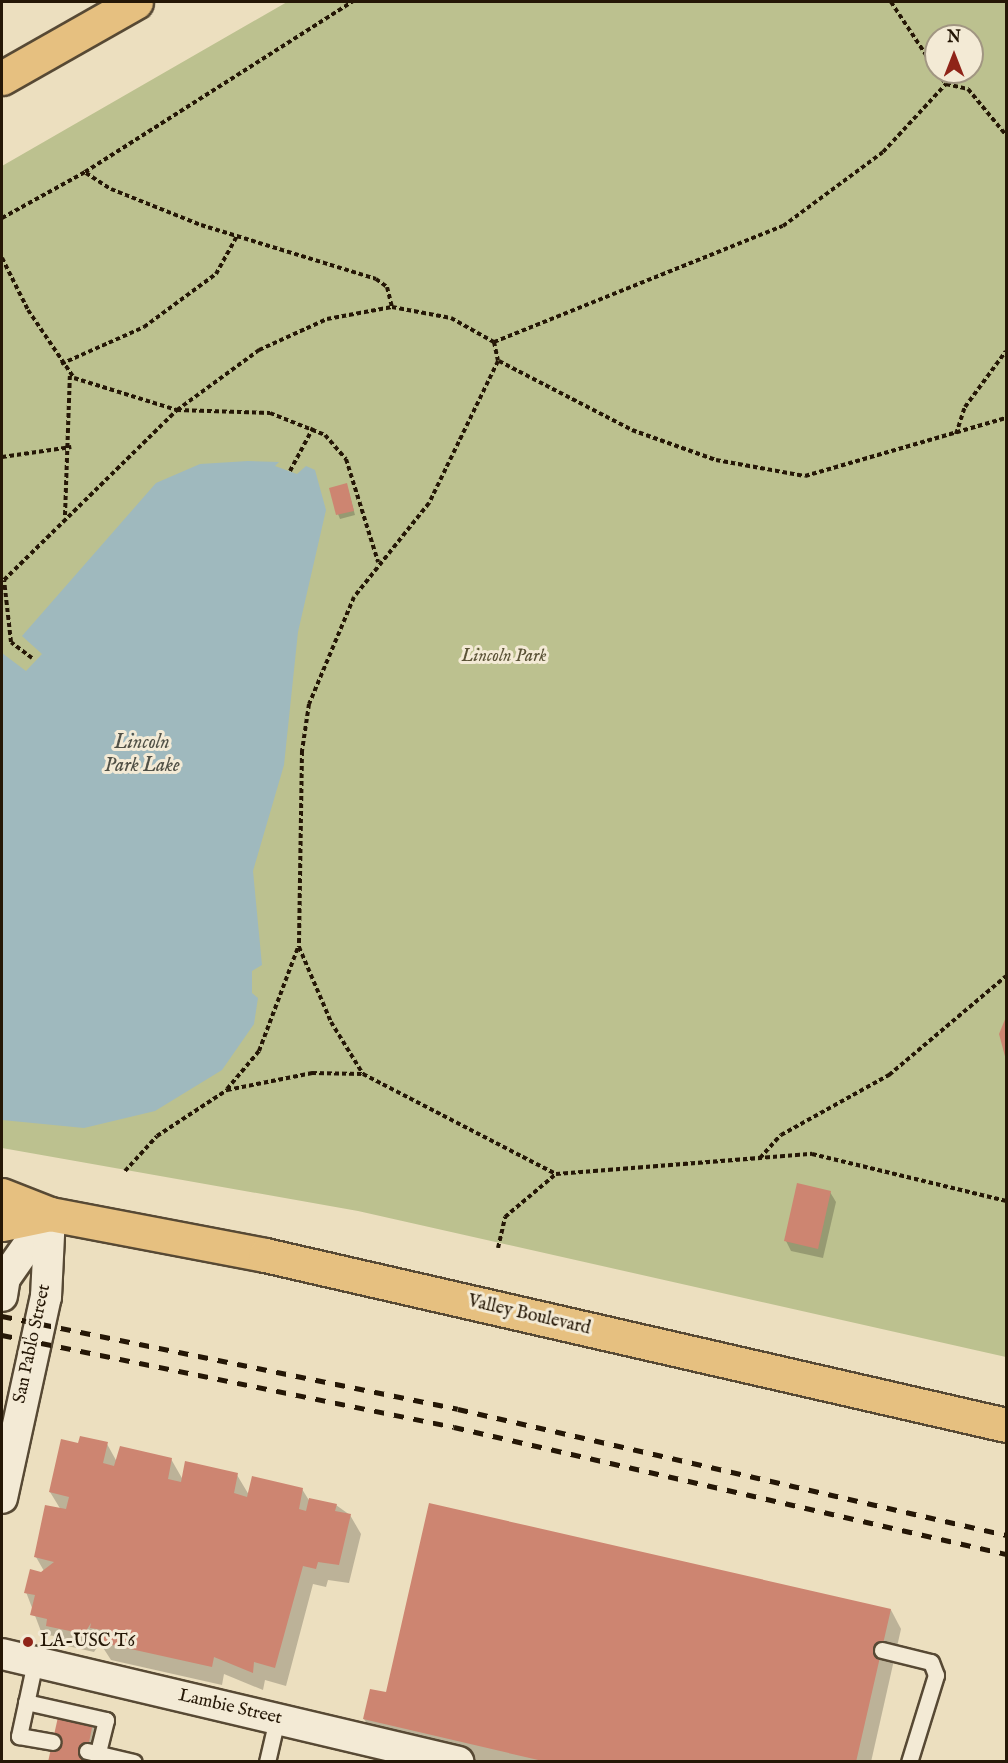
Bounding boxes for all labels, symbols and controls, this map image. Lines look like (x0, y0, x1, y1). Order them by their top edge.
north arrow (924, 24, 984, 84)
text: N (947, 28, 961, 48)
park label: Lincoln Park (462, 646, 546, 668)
water label: Lincoln Park Lake (104, 730, 180, 777)
street label: San Pablo Street (10, 1282, 56, 1406)
street label: Valley Boulevard (466, 1291, 592, 1341)
place label: LA-USC T6 (40, 1631, 135, 1653)
marker: LA-USC T6 (21, 1635, 35, 1649)
street label: Lambie Street (176, 1686, 284, 1730)

